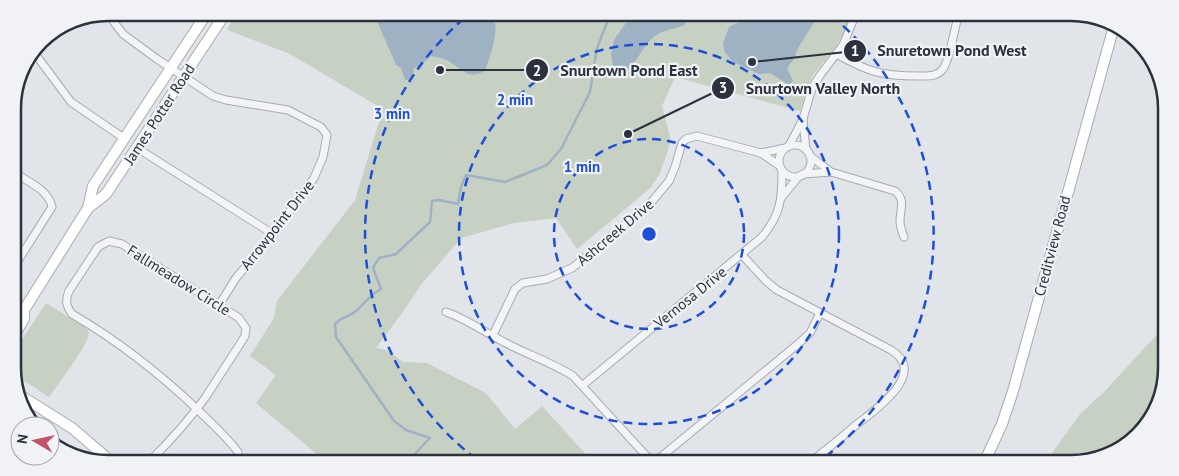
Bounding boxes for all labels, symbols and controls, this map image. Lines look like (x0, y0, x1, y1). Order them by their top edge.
callout: Snuretown Pond West (842, 35, 1037, 66)
text: Snuretown Pond West (877, 40, 1027, 60)
text: 1 (851, 41, 859, 60)
callout: Snurtown Pond East (525, 55, 707, 86)
street label: James Potter Road (119, 60, 199, 169)
text: Snurtown Pond East (560, 60, 698, 80)
text: 2 (533, 61, 541, 80)
callout: Snurtown Valley North (710, 72, 910, 103)
text: 3 (719, 78, 727, 97)
text: Snurtown Valley North (746, 78, 900, 98)
text: 2 min (497, 90, 533, 109)
text: 3 min (374, 104, 410, 123)
text: 1 min (564, 157, 600, 176)
street label: Arrowpoint Drive (236, 176, 318, 274)
street label: Ashcreek Drive (573, 194, 657, 270)
street label: Creditview Road (1029, 194, 1075, 298)
centre of rings (640, 225, 658, 243)
street label: Fallmeadow Circle (124, 241, 234, 319)
street label: Vernosa Drive (649, 262, 730, 333)
north arrow (10, 416, 60, 466)
text: N (13, 433, 32, 445)

